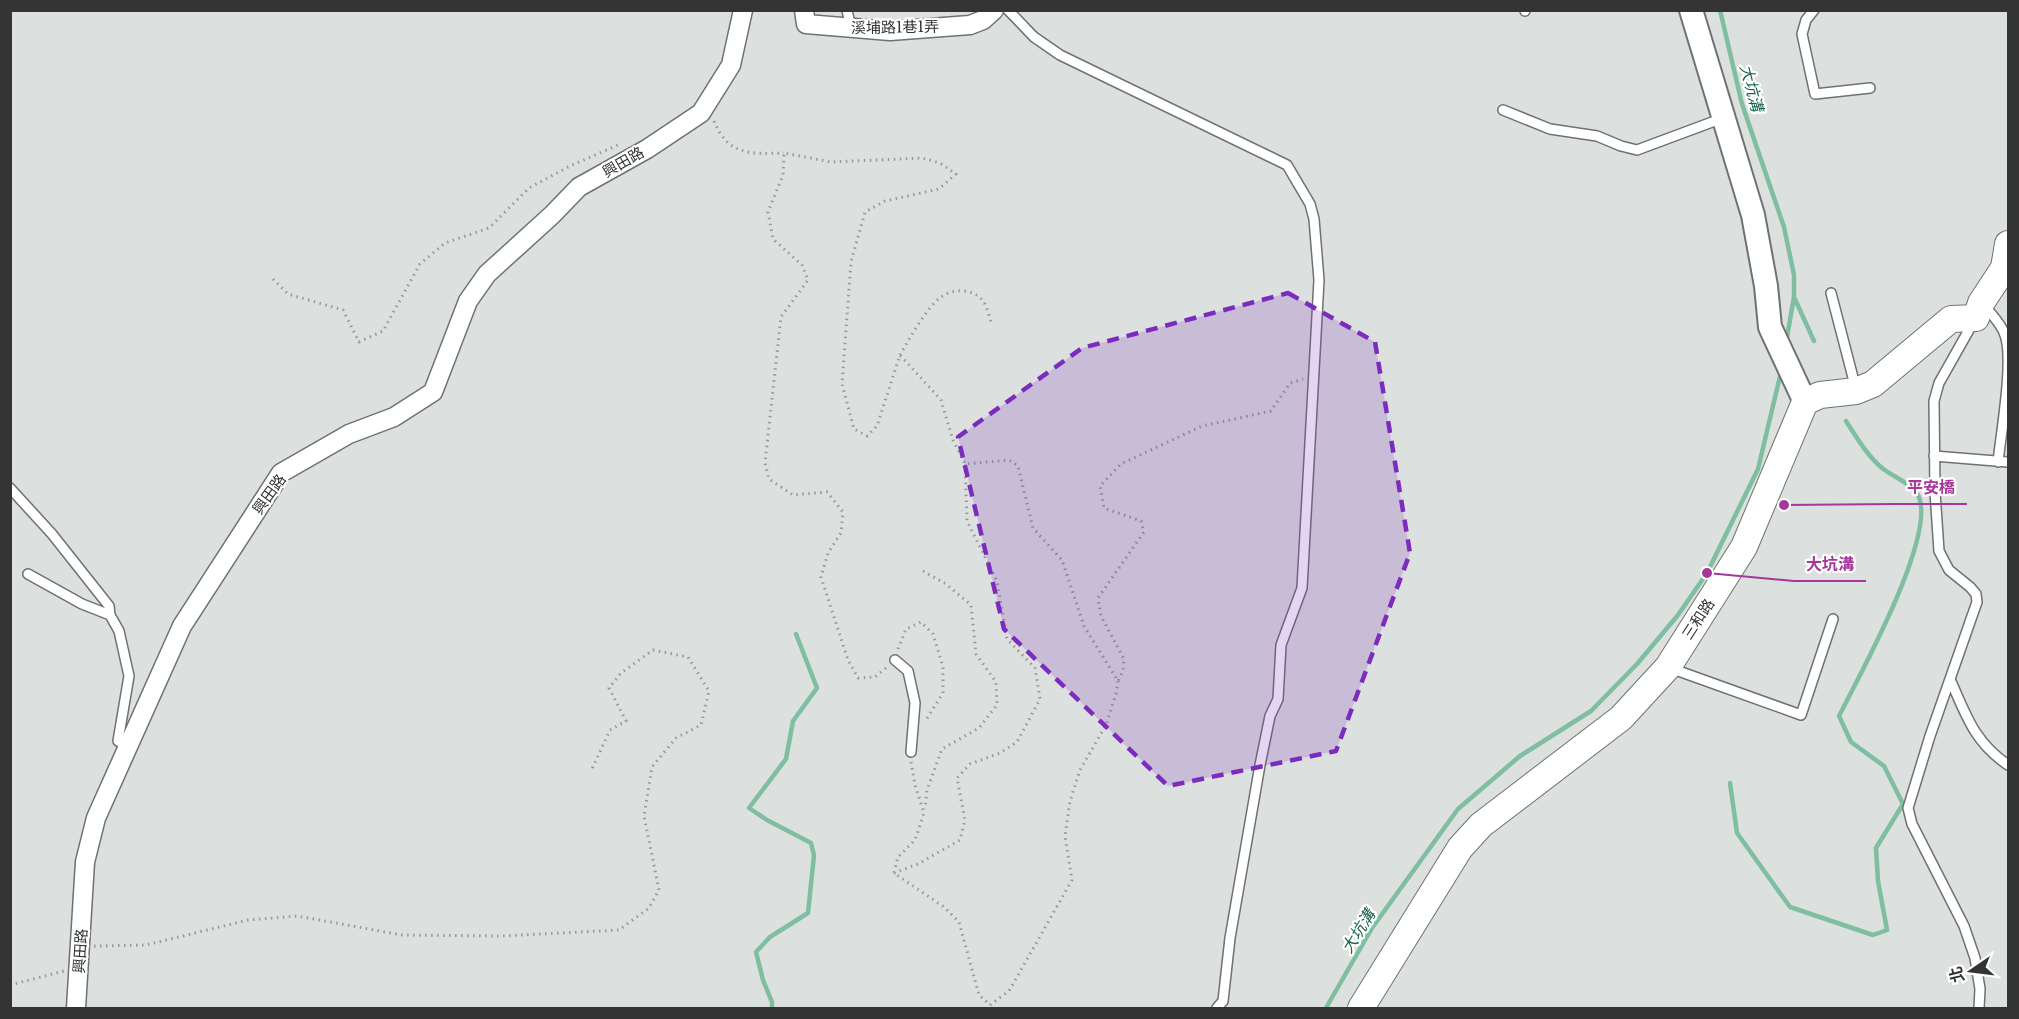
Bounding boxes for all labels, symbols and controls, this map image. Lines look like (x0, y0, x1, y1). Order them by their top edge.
street label: 溪埔路1巷1弄 (851, 17, 939, 37)
water label: 大坑溝 (1736, 62, 1768, 116)
street label: 興田路 (599, 143, 647, 181)
street label: 興田路 (248, 470, 290, 518)
callout: 平安橋 (1895, 470, 1967, 504)
text: 平安橋 (1907, 477, 1955, 497)
callout: 大坑溝 (1794, 547, 1866, 581)
text: 大坑溝 (1806, 554, 1854, 574)
street label: 三和路 (1678, 595, 1718, 643)
water label: 大坑溝 (1337, 904, 1380, 957)
street label: 興田路 (69, 928, 91, 974)
north arrow (1941, 941, 2001, 1001)
text: 北 (1945, 964, 1968, 985)

